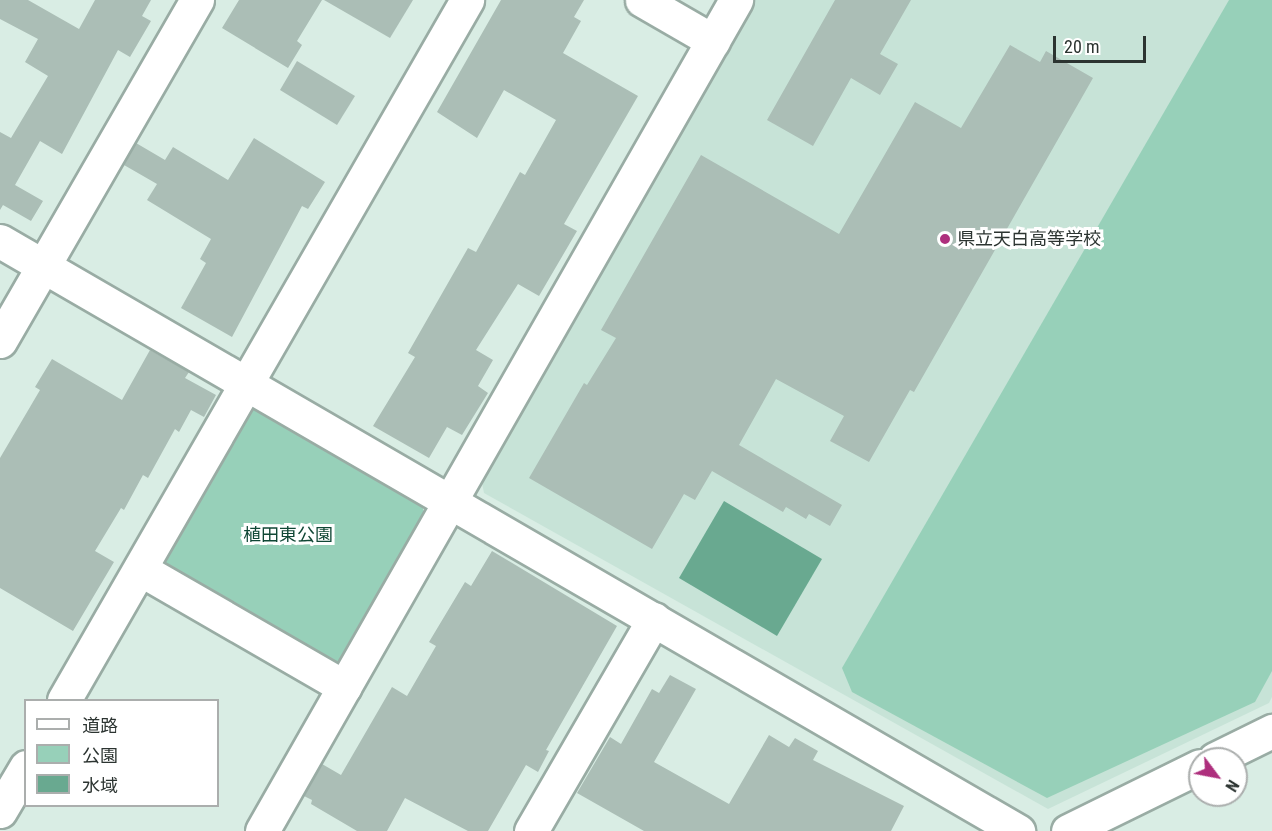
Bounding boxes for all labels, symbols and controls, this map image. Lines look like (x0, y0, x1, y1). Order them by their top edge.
scale bar (1056, 24, 1149, 62)
text: 20 m (1064, 36, 1099, 57)
place label: 県立天白高等学校 (957, 228, 1101, 250)
marker: 県立天白高等学校 (938, 232, 952, 246)
park label: 植田東公園 (243, 524, 333, 546)
legend (24, 699, 219, 807)
text: 道路 (82, 715, 118, 736)
text: 公園 (82, 745, 118, 766)
north arrow (1188, 747, 1248, 807)
text: 水域 (82, 775, 118, 796)
text: N (1221, 777, 1243, 795)

